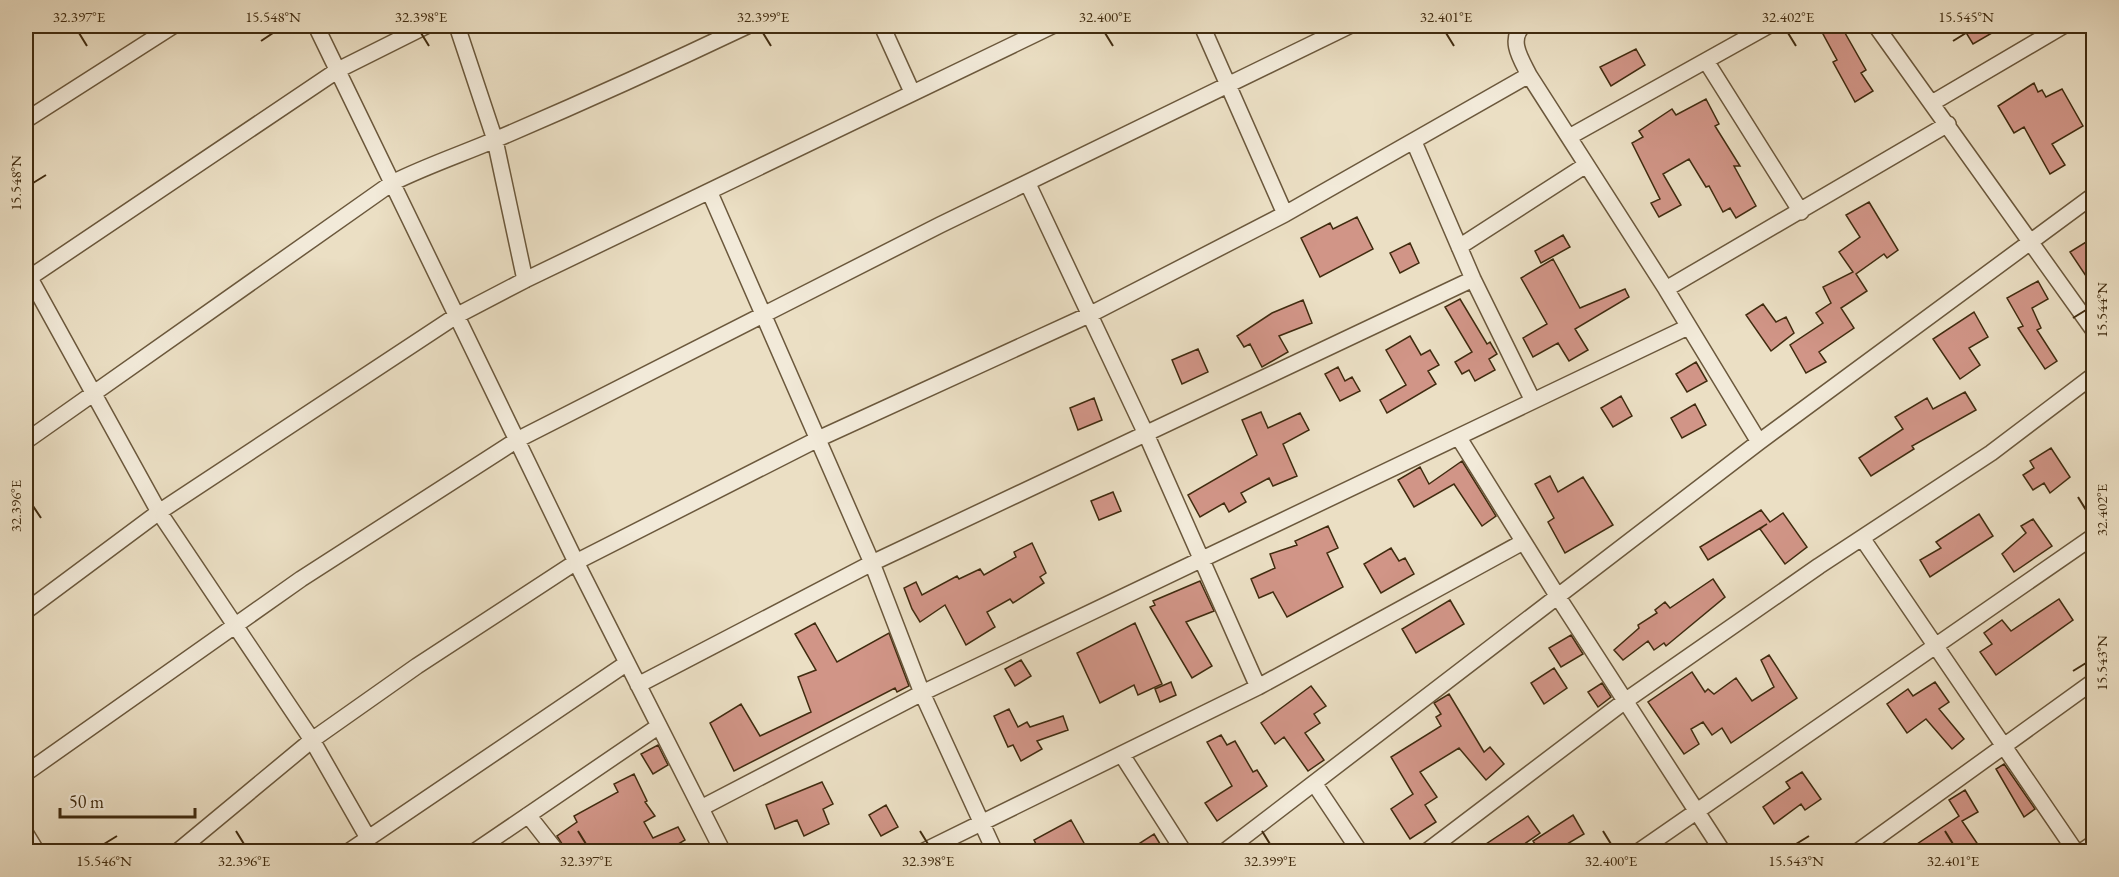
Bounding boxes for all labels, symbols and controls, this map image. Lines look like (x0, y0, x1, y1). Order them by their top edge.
text: 32.397°E (53, 7, 106, 26)
text: 15.548°N (245, 7, 301, 26)
text: 32.398°E (395, 7, 448, 26)
text: 32.399°E (737, 7, 790, 26)
text: 32.400°E (1079, 7, 1132, 26)
text: 32.401°E (1420, 7, 1473, 26)
text: 32.402°E (1762, 7, 1815, 26)
text: 15.545°N (1938, 7, 1994, 26)
text: 15.548°N (6, 155, 25, 211)
text: 15.544°N (2092, 282, 2111, 338)
text: 32.396°E (6, 479, 25, 532)
text: 32.402°E (2092, 483, 2111, 536)
text: 15.543°N (2092, 635, 2111, 691)
scale bar (60, 781, 195, 819)
text: 50 m (69, 790, 104, 813)
text: 15.546°N (76, 851, 132, 870)
text: 32.396°E (218, 851, 271, 870)
text: 32.397°E (560, 851, 613, 870)
text: 32.398°E (902, 851, 955, 870)
text: 32.399°E (1244, 851, 1297, 870)
text: 32.400°E (1585, 851, 1638, 870)
text: 15.543°N (1768, 851, 1824, 870)
text: 32.401°E (1927, 851, 1980, 870)

